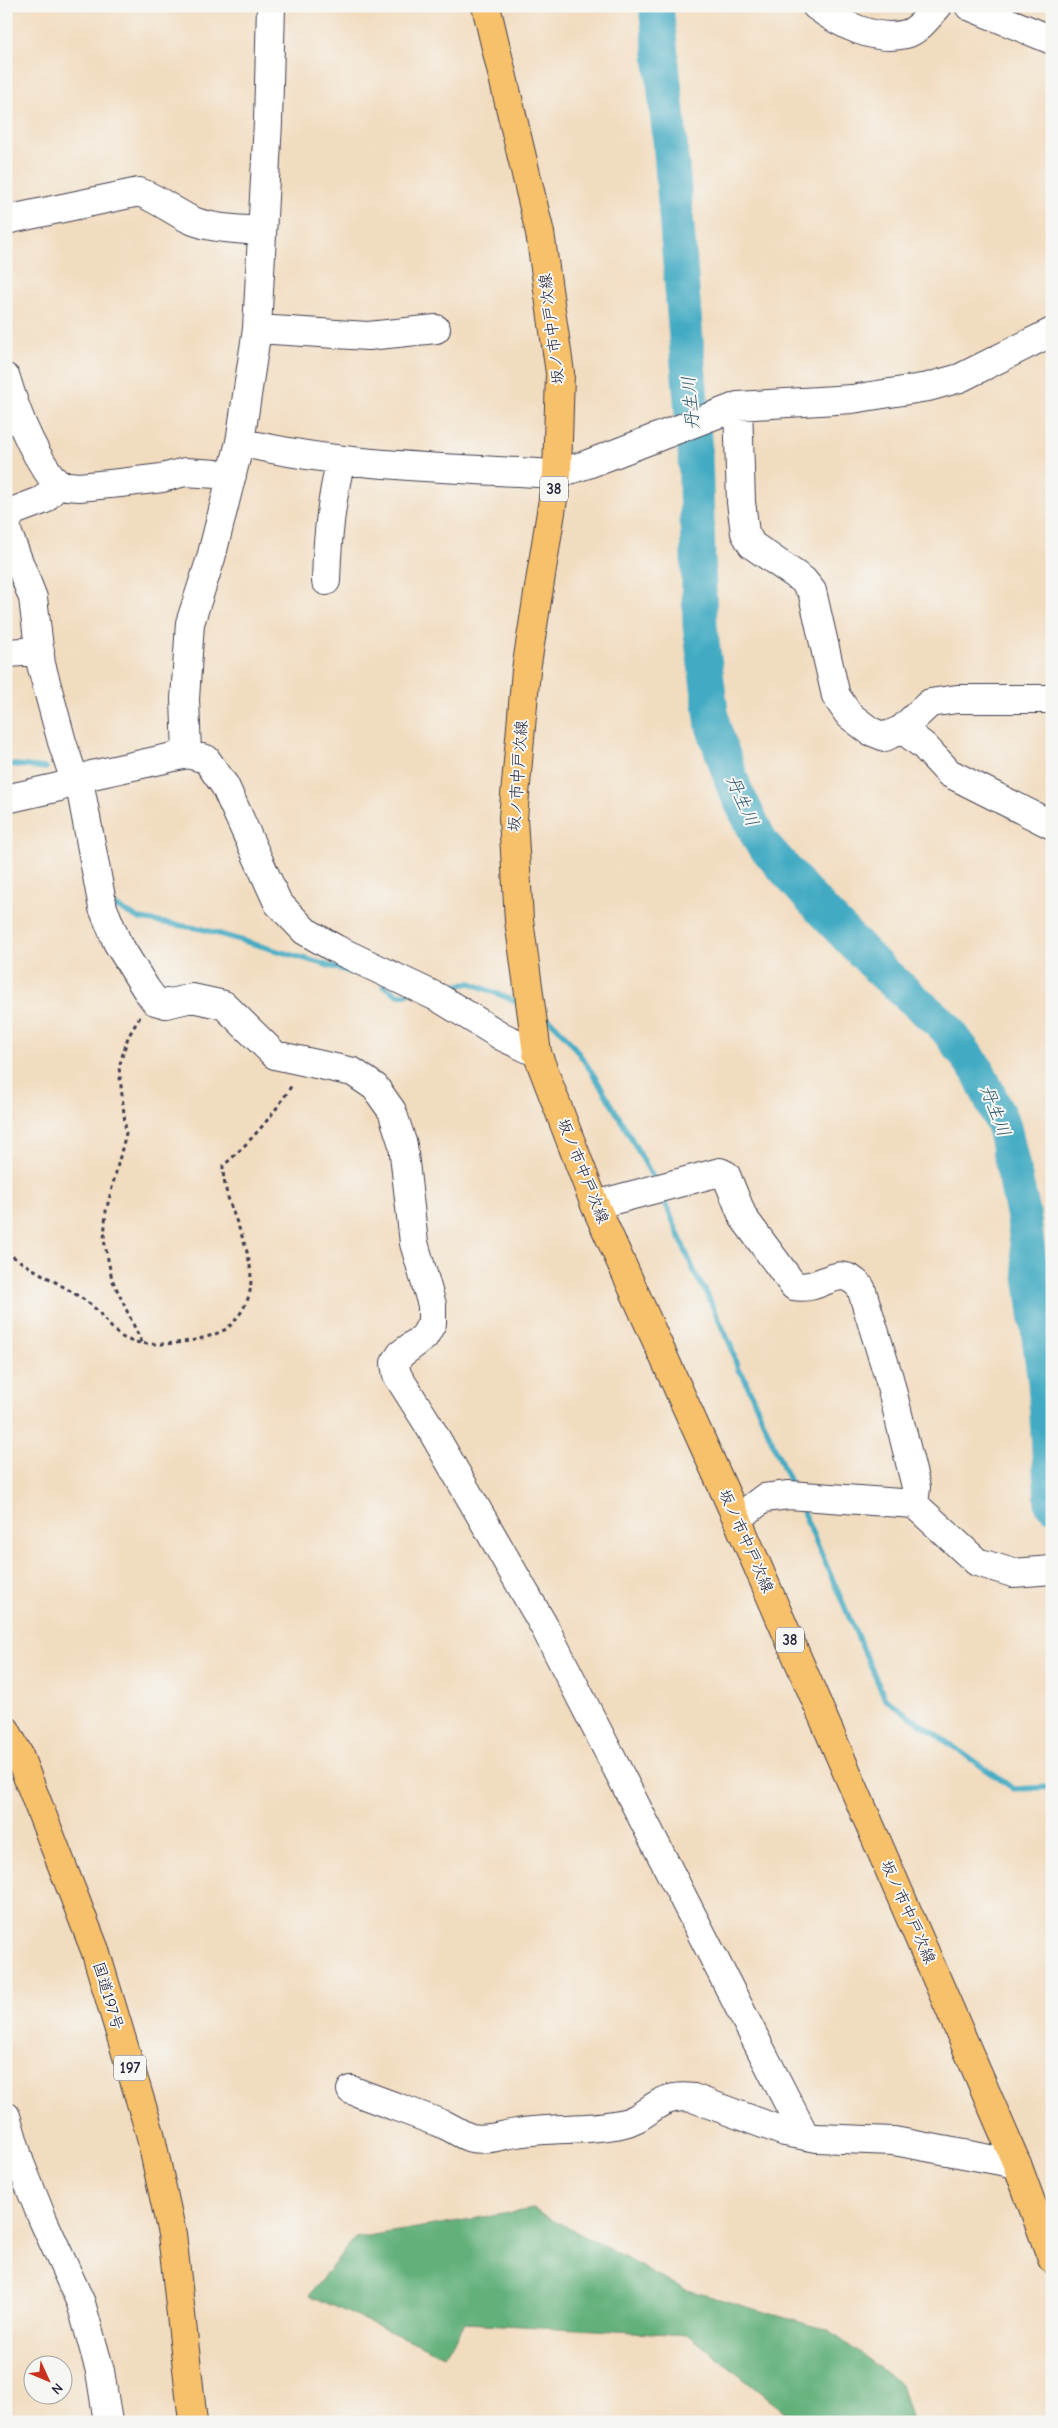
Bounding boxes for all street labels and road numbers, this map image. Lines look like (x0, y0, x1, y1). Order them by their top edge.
street label: 坂ノ市中戸次線 (536, 272, 568, 386)
road number: 38 (540, 476, 568, 502)
street label: 坂ノ市中戸次線 (505, 720, 531, 832)
street label: 坂ノ市中戸次線 (554, 1116, 612, 1226)
street label: 坂ノ市中戸次線 (715, 1486, 777, 1596)
road number: 38 (776, 1628, 804, 1652)
street label: 坂ノ市中戸次線 (877, 1857, 939, 1967)
street label: 国道197号 (89, 1960, 127, 2032)
road number: 197 (114, 2056, 146, 2080)

